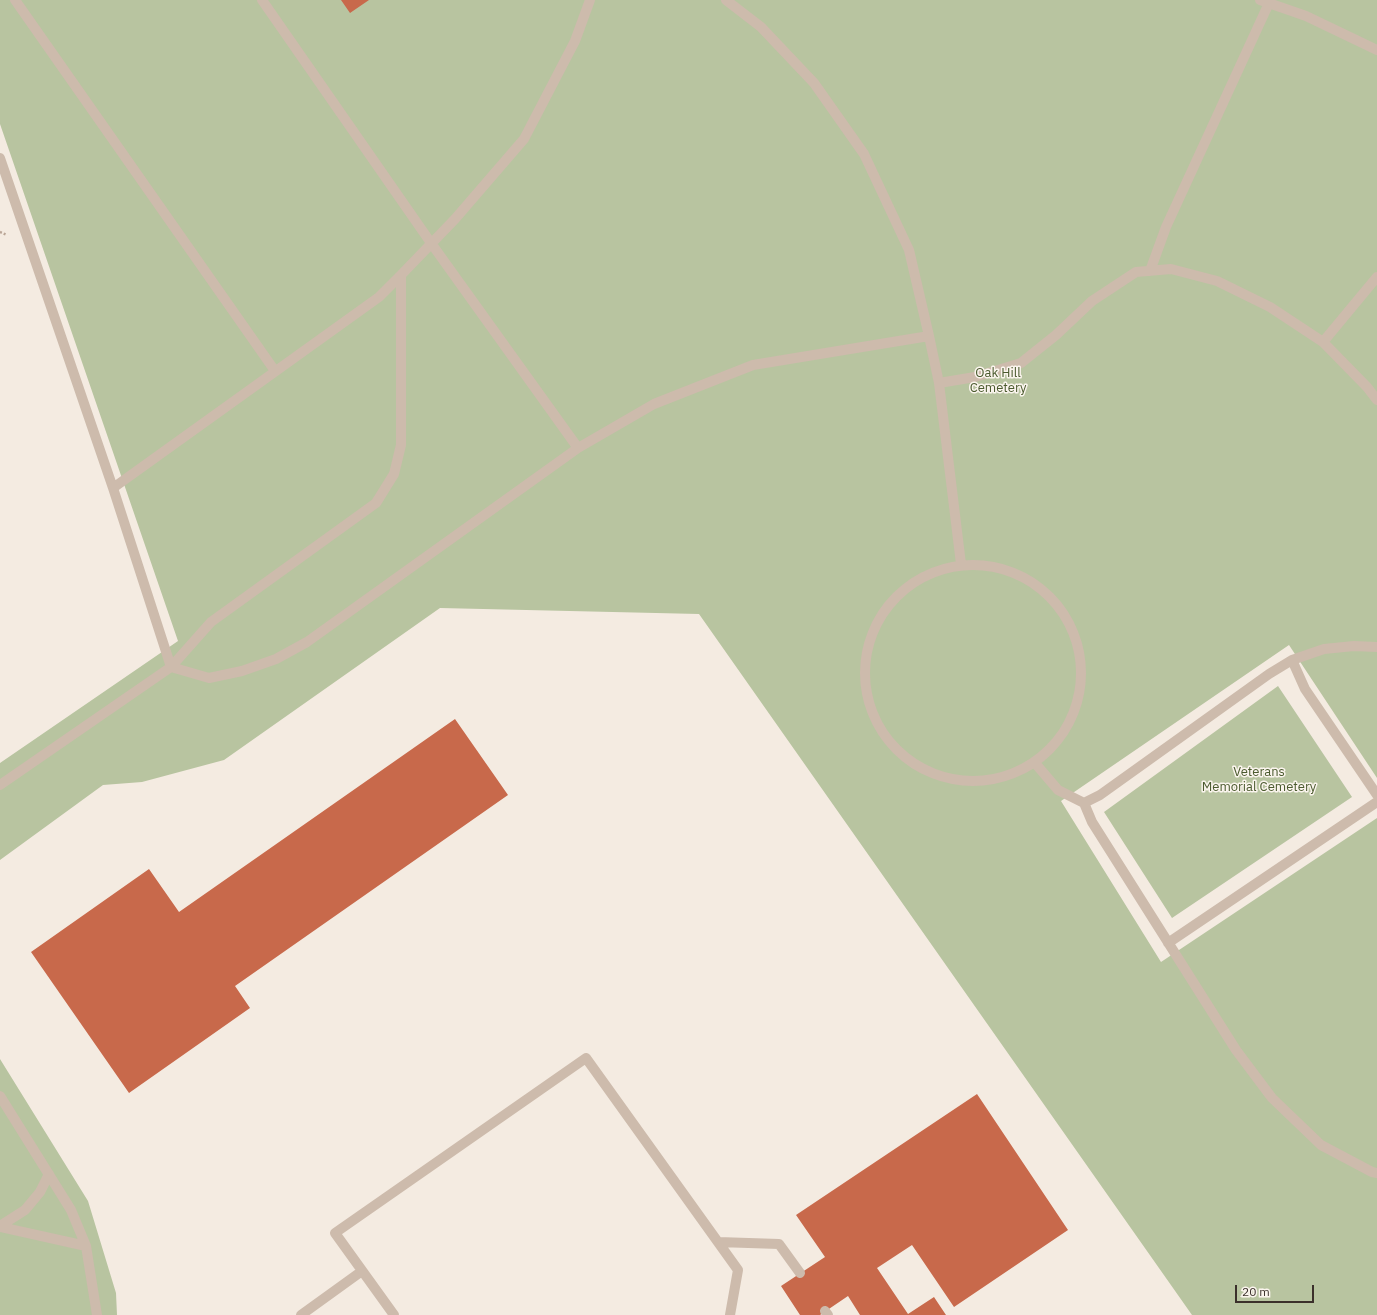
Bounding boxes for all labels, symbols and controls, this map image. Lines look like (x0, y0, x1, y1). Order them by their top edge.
park label: Oak Hill Cemetery (970, 365, 1026, 396)
park label: Veterans Memorial Cemetery (1202, 764, 1316, 795)
scale bar (1237, 1277, 1316, 1303)
text: 20 m (1242, 1284, 1270, 1299)

